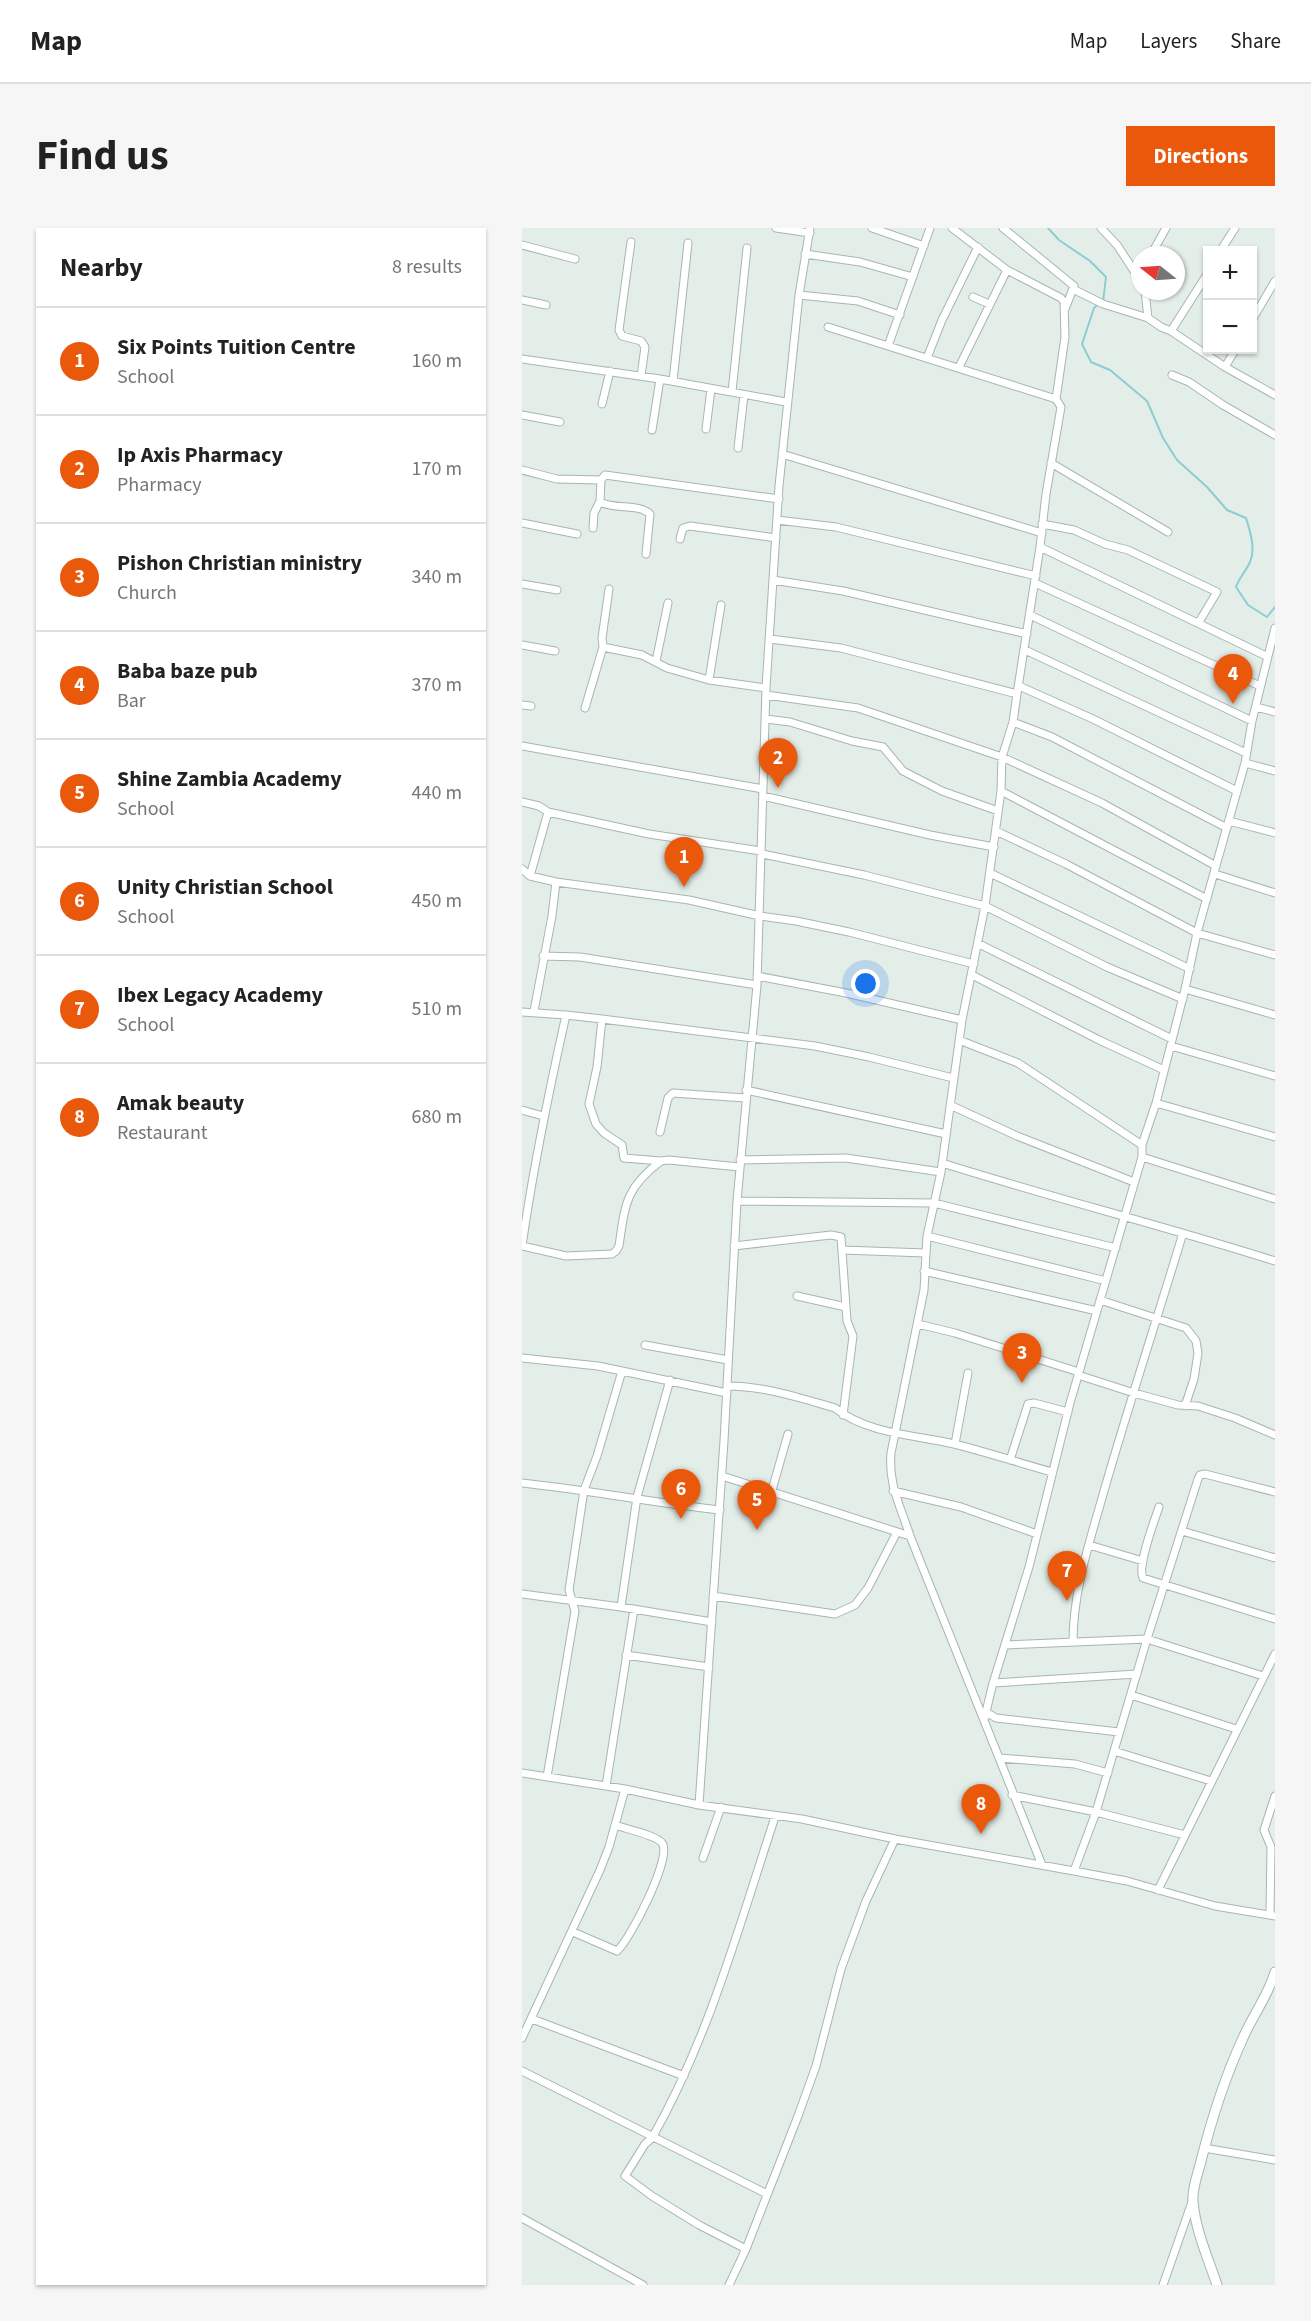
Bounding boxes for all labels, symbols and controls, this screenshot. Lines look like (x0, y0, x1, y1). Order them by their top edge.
text: Map (30, 21, 82, 61)
text: Map (1070, 26, 1107, 56)
text: Layers (1140, 26, 1197, 56)
text: Share (1230, 26, 1281, 56)
text: Find us (36, 126, 169, 186)
button: Directions (1126, 126, 1275, 186)
north arrow (1131, 246, 1185, 300)
map controls (1203, 246, 1257, 354)
button: + (1203, 246, 1257, 300)
text: Nearby (60, 249, 143, 286)
text: 8 results (392, 253, 462, 281)
button: − (1203, 300, 1257, 354)
text: Six Points Tuition Centre (117, 331, 356, 363)
text: 1 (74, 347, 85, 375)
text: 160 m (412, 347, 462, 375)
text: School (117, 363, 174, 391)
text: Ip Axis Pharmacy (117, 439, 283, 471)
text: 2 (74, 455, 85, 483)
text: 170 m (412, 455, 462, 483)
text: Pharmacy (117, 471, 201, 499)
text: Pishon Christian ministry (117, 547, 362, 579)
text: 3 (74, 563, 85, 591)
text: 340 m (412, 563, 462, 591)
text: Church (117, 579, 177, 607)
pin: 4 (1214, 654, 1252, 704)
text: Baba baze pub (117, 655, 258, 687)
text: 4 (74, 671, 85, 699)
text: 370 m (412, 671, 462, 699)
text: Bar (117, 687, 146, 715)
pin: 2 (758, 738, 798, 788)
text: Shine Zambia Academy (117, 763, 342, 795)
text: 5 (74, 779, 85, 807)
text: 440 m (412, 779, 462, 807)
text: School (117, 795, 174, 823)
pin: 1 (664, 838, 704, 887)
text: Unity Christian School (117, 871, 333, 903)
text: 6 (74, 887, 85, 915)
text: 450 m (412, 887, 462, 915)
text: School (117, 903, 174, 931)
your location (851, 969, 880, 998)
text: Ibex Legacy Academy (117, 979, 323, 1011)
text: 7 (74, 995, 85, 1023)
text: 510 m (412, 995, 462, 1023)
text: School (117, 1011, 174, 1039)
text: Amak beauty (117, 1087, 244, 1119)
text: 8 (74, 1103, 85, 1131)
text: 680 m (412, 1103, 462, 1131)
text: Restaurant (117, 1119, 208, 1147)
pin: 3 (1002, 1334, 1042, 1383)
pin: 6 (662, 1470, 700, 1519)
pin: 5 (738, 1480, 776, 1530)
pin: 7 (1048, 1552, 1086, 1601)
pin: 8 (962, 1784, 1000, 1834)

